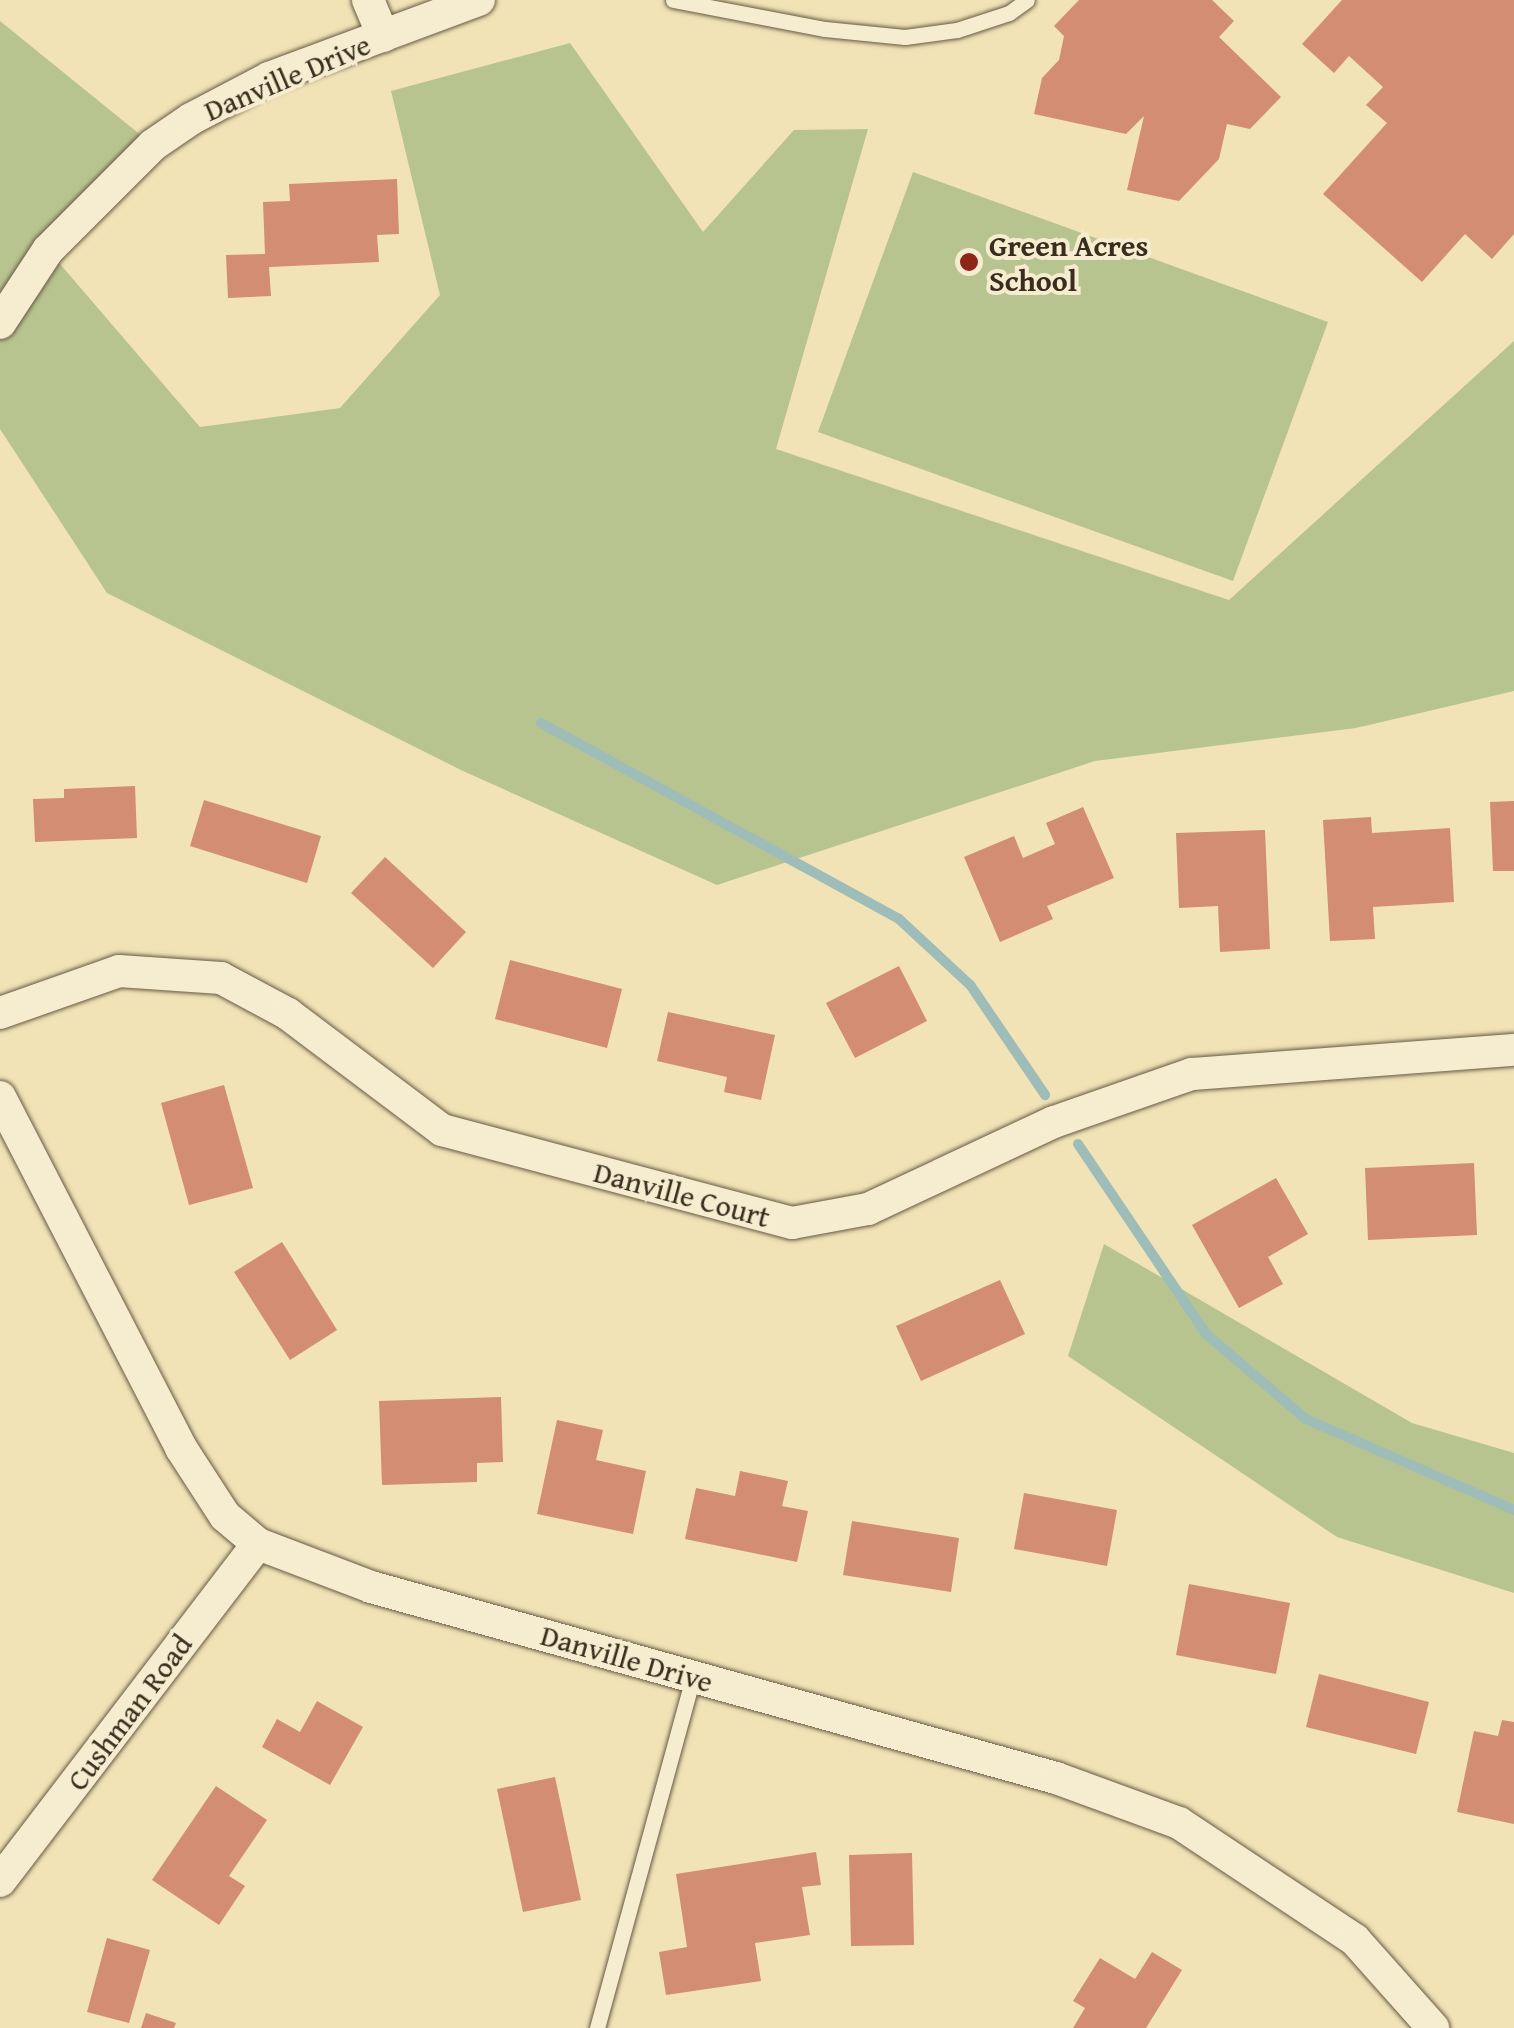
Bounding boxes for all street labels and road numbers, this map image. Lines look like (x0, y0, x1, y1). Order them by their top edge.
street label: Danville Drive (198, 26, 376, 128)
street label: Danville Court (590, 1153, 774, 1235)
street label: Danville Drive (537, 1616, 717, 1700)
street label: Cushman Road (59, 1627, 199, 1797)

